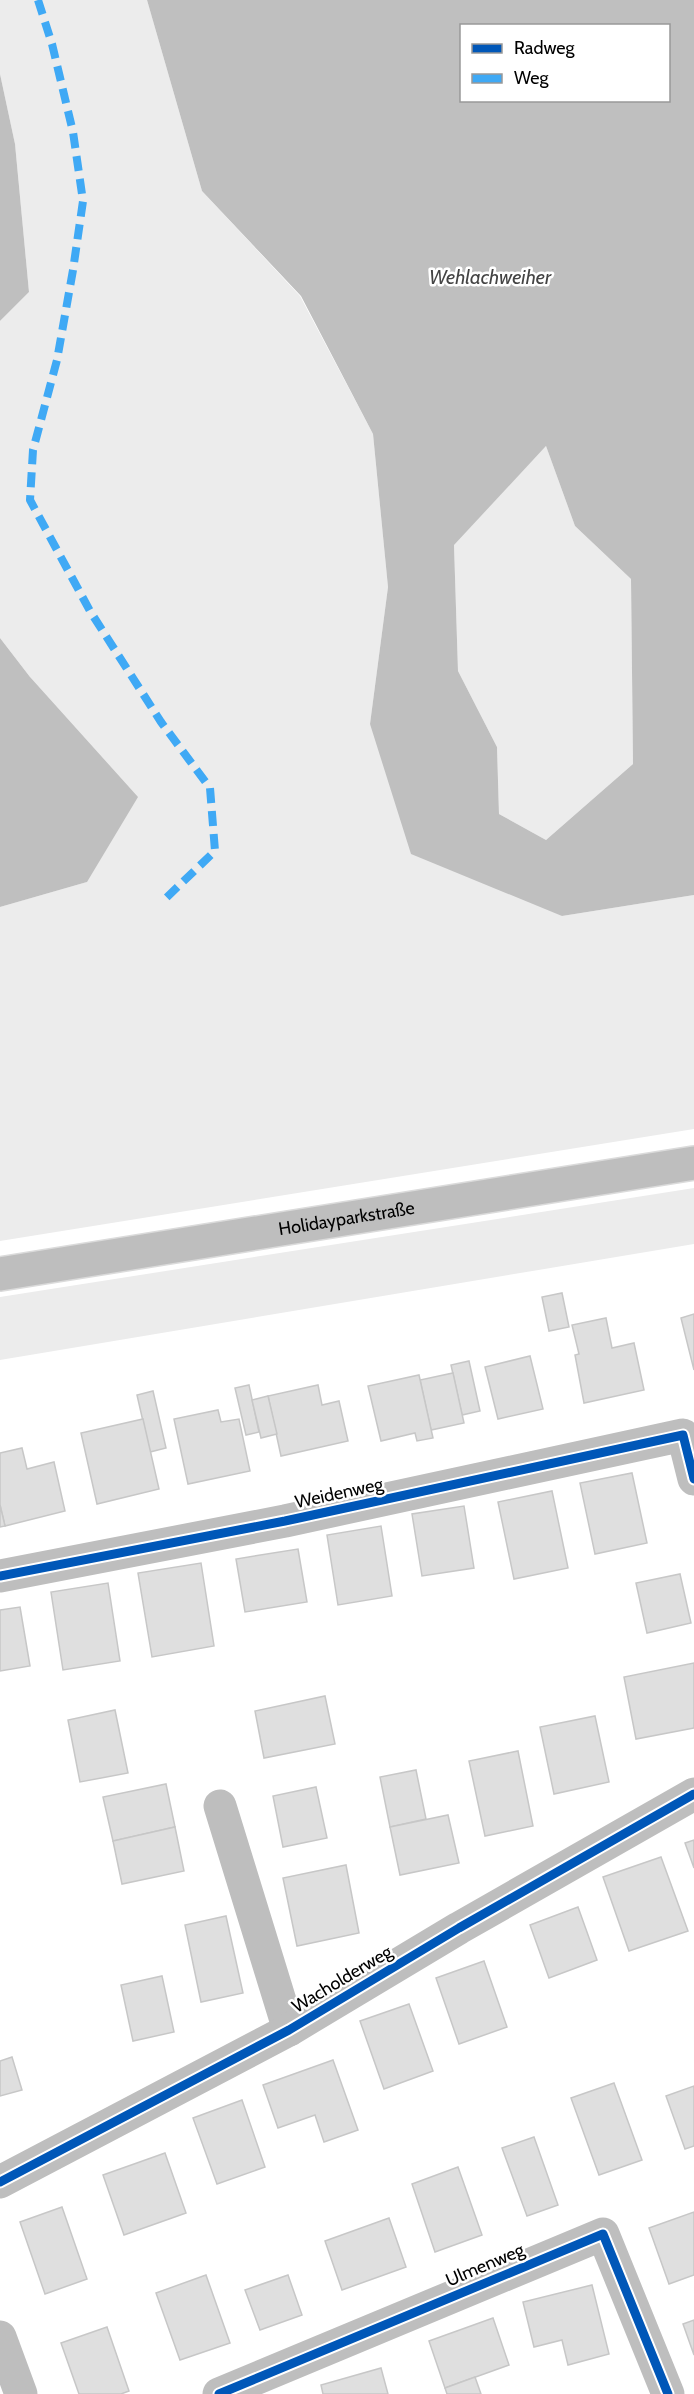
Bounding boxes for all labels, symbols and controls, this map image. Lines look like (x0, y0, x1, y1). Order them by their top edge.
legend (460, 24, 670, 102)
text: Radweg (514, 37, 576, 59)
text: Weg (514, 67, 550, 89)
water label: Wehlachweiher (429, 265, 552, 289)
street label: Holidayparkstraße (277, 1197, 416, 1240)
street label: Weidenweg (293, 1473, 386, 1513)
street label: Wacholderweg (288, 1940, 397, 2018)
street label: Ulmenweg (442, 2238, 529, 2291)

